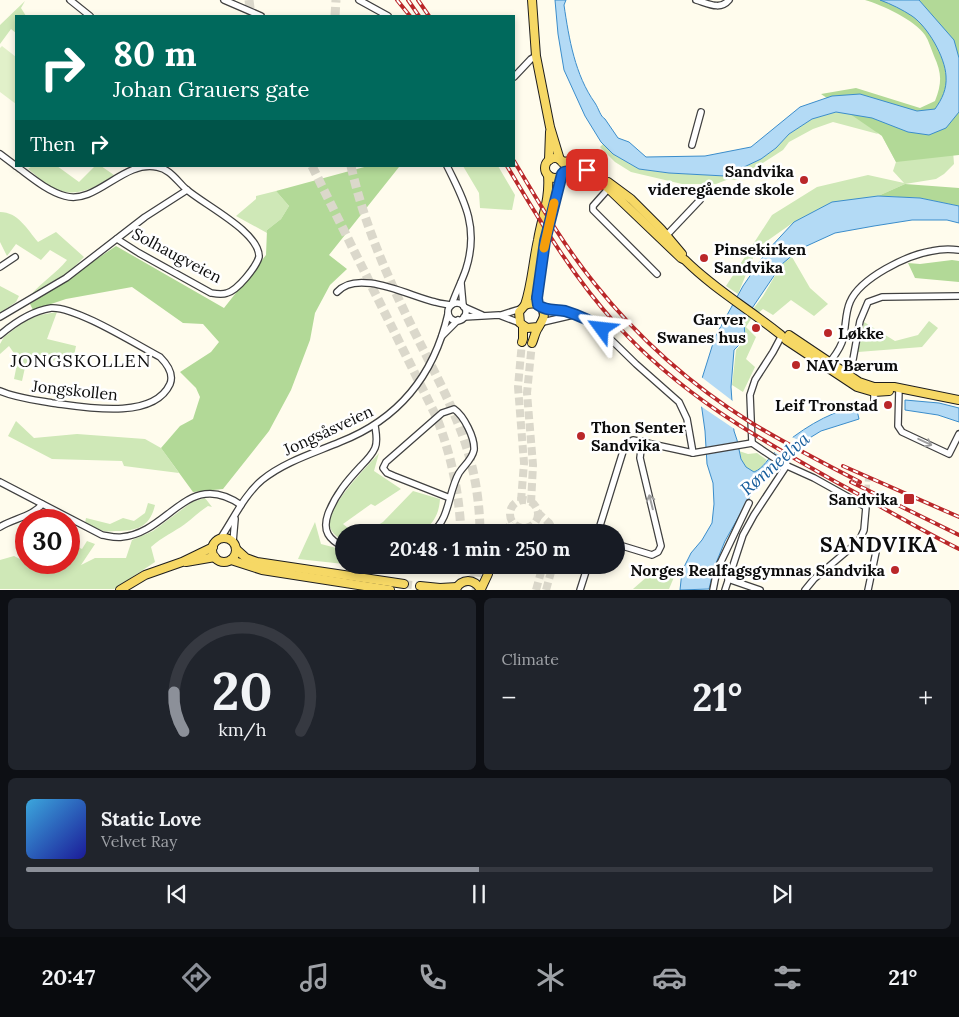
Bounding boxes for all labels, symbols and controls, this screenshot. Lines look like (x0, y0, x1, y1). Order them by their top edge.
text: 80 m (113, 31, 197, 76)
icon: right (30, 35, 95, 100)
text: Johan Grauers gate (113, 75, 309, 103)
icon: right (85, 130, 113, 158)
text: Then (30, 132, 75, 156)
pin (566, 149, 608, 191)
icon: arrive (573, 156, 601, 184)
place label: Sandvika videregående skole (648, 161, 795, 199)
marker: Sandvika videregående skole (798, 174, 810, 186)
street label: Solhaugveien (129, 223, 226, 287)
place label: Pinsekirken Sandvika (714, 239, 806, 277)
marker: Pinsekirken Sandvika (698, 252, 710, 264)
position arrow (575, 302, 627, 354)
place label: Garver Swanes hus (657, 309, 746, 347)
marker: Garver Swanes hus (750, 322, 762, 334)
place label: Løkke (838, 323, 884, 343)
marker: Løkke (822, 327, 834, 339)
district label: JONGSKOLLEN (10, 349, 151, 372)
place label: NAV Bærum (806, 355, 899, 375)
marker: NAV Bærum (790, 359, 802, 371)
street label: Jongskollen (30, 375, 119, 404)
place label: Leif Tronstad (775, 395, 878, 415)
marker: Leif Tronstad (882, 399, 894, 411)
street label: Jongsåsveien (279, 400, 376, 460)
place label: Thon Senter Sandvika (591, 417, 686, 455)
water label: Rønneelva (735, 427, 814, 500)
marker: Thon Senter Sandvika (575, 430, 587, 442)
one-way arrow (917, 438, 932, 448)
place label: Sandvika (829, 489, 899, 509)
marker: Sandvika (902, 492, 916, 506)
one-way arrow (646, 494, 655, 510)
speed limit sign: 30 (15, 509, 80, 574)
district label: SANDVIKA (820, 531, 938, 558)
text: 20:48 · 1 min · 250 m (390, 537, 570, 561)
place label: Norges Realfagsgymnas Sandvika (630, 560, 886, 580)
marker: Norges Realfagsgymnas Sandvika (889, 564, 901, 576)
text: Climate (502, 649, 559, 669)
text: 20 (211, 658, 272, 724)
text: 21° (692, 673, 742, 721)
text: − (502, 680, 516, 716)
text: + (918, 680, 933, 716)
text: km/h (218, 718, 266, 741)
text: Static Love (101, 807, 201, 831)
text: Velvet Ray (101, 831, 177, 851)
icon: previous (163, 880, 191, 908)
icon: pause (465, 880, 493, 908)
icon: next (768, 880, 796, 908)
icon: directions (179, 960, 214, 995)
icon: music (297, 960, 332, 995)
icon: phone (415, 960, 450, 995)
icon: climate (533, 960, 568, 995)
icon: car (652, 960, 687, 995)
icon: filters (770, 960, 805, 995)
text: 20:47 (42, 963, 95, 991)
text: 21° (888, 963, 917, 991)

